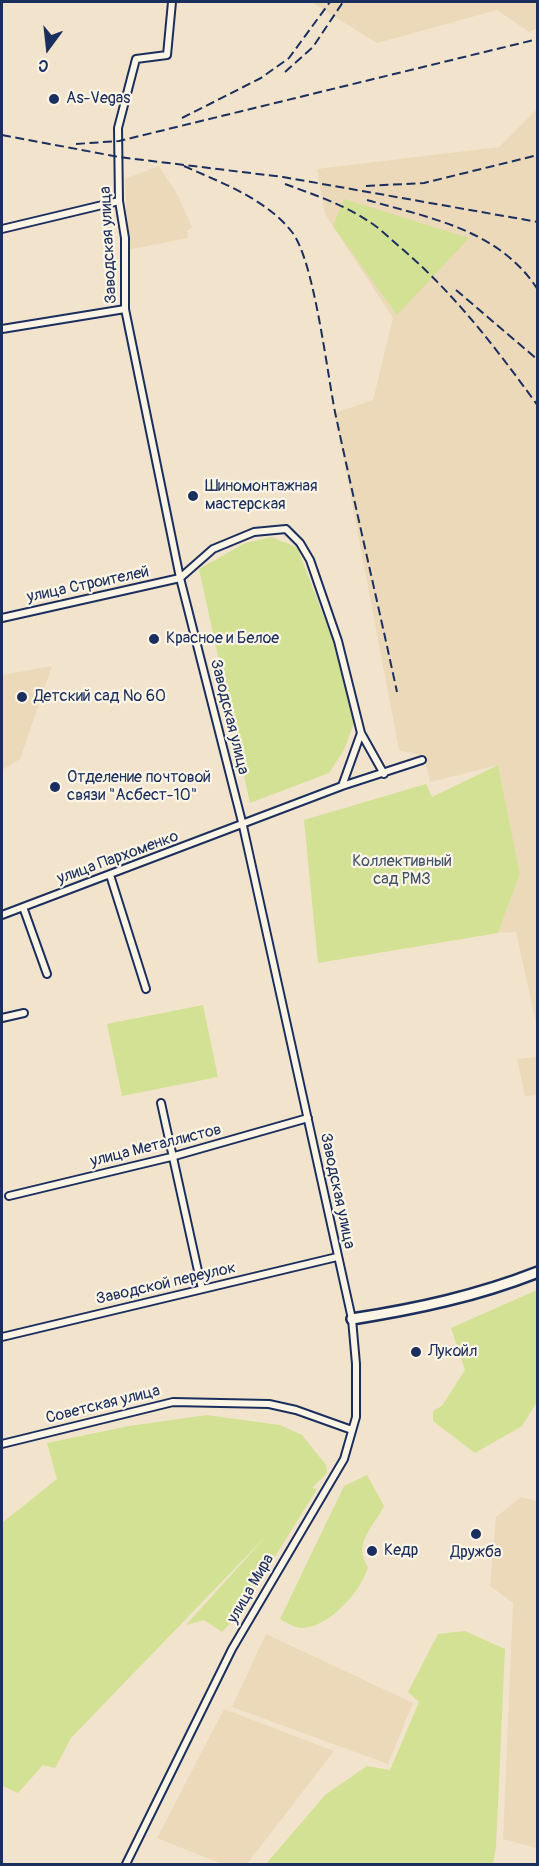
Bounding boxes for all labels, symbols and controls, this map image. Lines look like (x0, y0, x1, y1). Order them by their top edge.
north arrow (18, 18, 78, 78)
text: С (36, 54, 51, 76)
place label: As-Vegas (66, 89, 130, 109)
marker: As-Vegas (47, 92, 61, 106)
street label: Заводская улица (96, 186, 122, 304)
place label: Шиномонтажная мастерская (205, 477, 318, 515)
marker: Шиномонтажная мастерская (186, 489, 200, 503)
street label: улица Строителей (25, 563, 151, 607)
place label: Красное и Белое (166, 629, 279, 649)
marker: Красное и Белое (147, 632, 161, 646)
street label: Заводская улица (205, 658, 253, 776)
place label: Детский сад № 60 (34, 687, 166, 707)
marker: Детский сад № 60 (15, 690, 29, 704)
place label: Отделение почтовой связи "Асбест-10" (67, 768, 211, 806)
marker: Отделение почтовой связи "Асбест-10" (48, 780, 62, 794)
street label: улица Пархоменко (55, 827, 181, 889)
park label: Коллективный сад РМЗ (352, 852, 452, 890)
street label: улица Металлистов (88, 1120, 224, 1172)
street label: Заводская улица (315, 1131, 359, 1251)
street label: Заводской переулок (94, 1259, 238, 1309)
place label: Лукойл (428, 1342, 477, 1362)
marker: Лукойл (409, 1345, 423, 1359)
street label: Советская улица (44, 1382, 162, 1428)
marker: Дружба (469, 1527, 483, 1541)
place label: Кедр (384, 1541, 418, 1561)
place label: Дружба (451, 1543, 501, 1563)
marker: Кедр (365, 1544, 379, 1558)
street label: улица Мира (223, 1551, 279, 1627)

